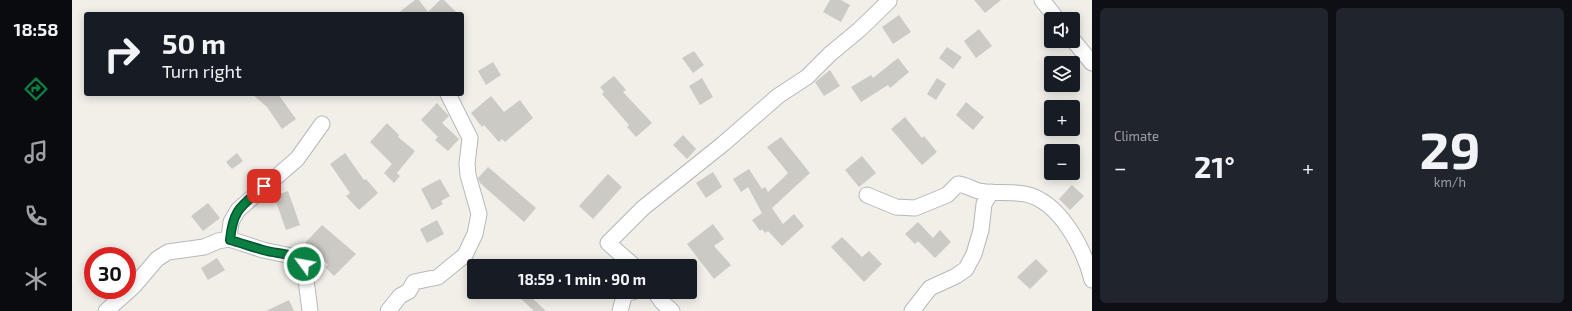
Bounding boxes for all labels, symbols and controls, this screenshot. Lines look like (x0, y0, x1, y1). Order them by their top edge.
map controls (1044, 12, 1080, 180)
button: sound (1044, 12, 1080, 48)
text: 18:58 (14, 18, 58, 40)
text: 50 m (162, 26, 226, 60)
icon: right (96, 28, 148, 80)
button: layers (1044, 56, 1080, 92)
text: Turn right (162, 60, 242, 82)
icon: directions (22, 75, 50, 103)
button: + (1044, 100, 1080, 136)
text: 29 (1420, 117, 1480, 179)
text: Climate (1114, 128, 1159, 144)
icon: music (22, 138, 50, 166)
button: − (1044, 144, 1080, 180)
text: 21° (1194, 148, 1235, 184)
text: − (1114, 154, 1127, 180)
text: + (1302, 154, 1314, 180)
pin (247, 169, 281, 203)
text: km/h (1434, 174, 1466, 190)
icon: arrive (253, 175, 275, 197)
icon: phone (22, 202, 50, 230)
position arrow (283, 243, 325, 285)
speed limit sign: 30 (84, 247, 136, 299)
icon: climate (22, 265, 50, 293)
text: 18:59 · 1 min · 90 m (518, 270, 646, 288)

